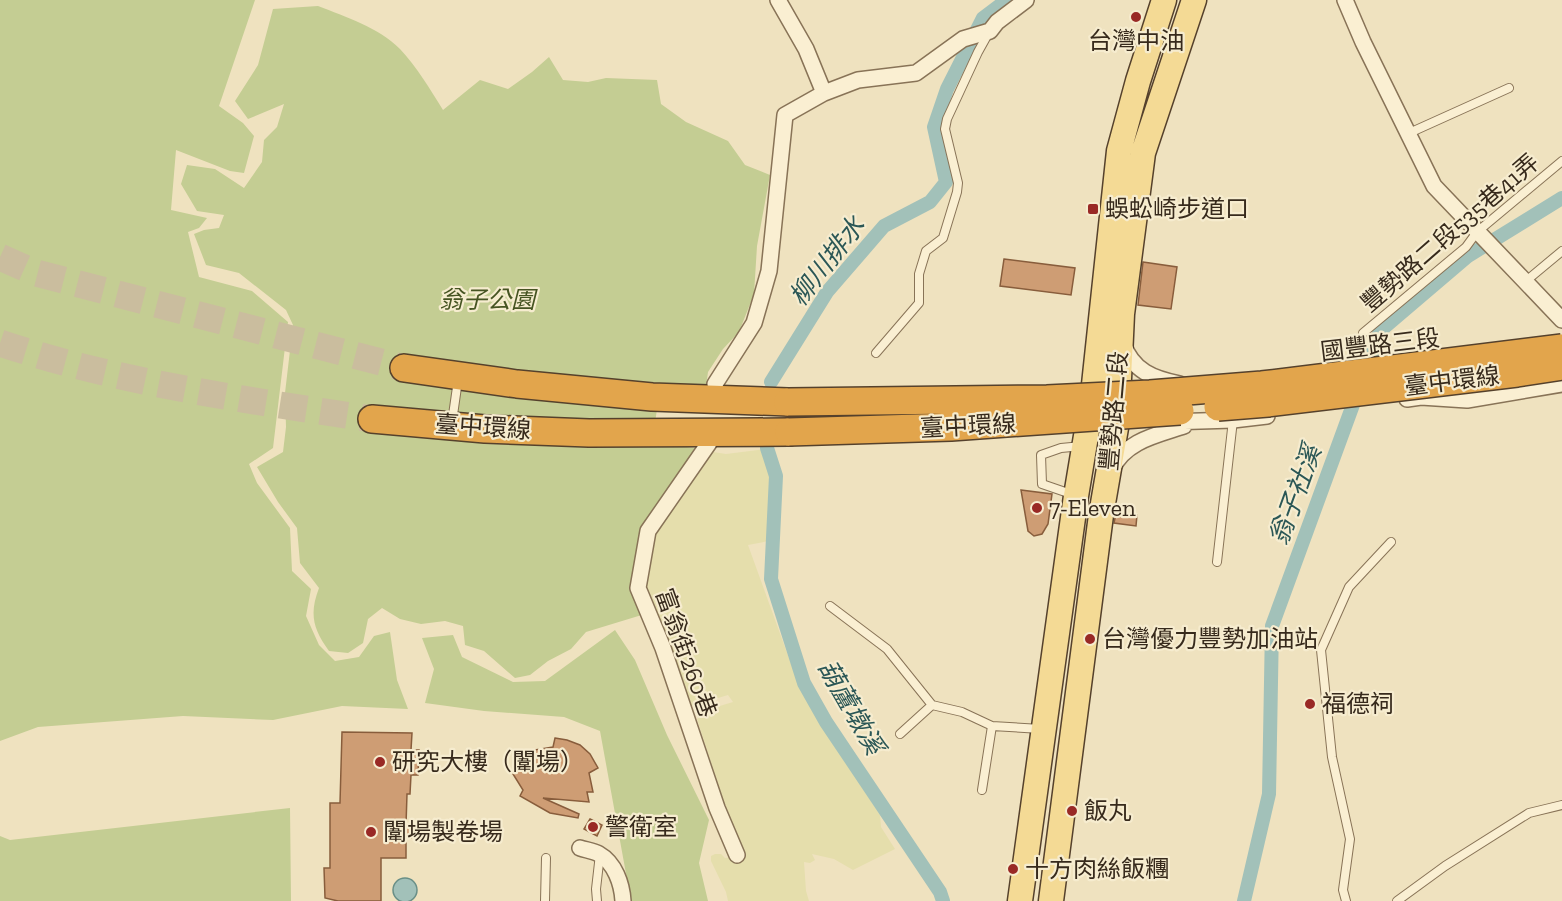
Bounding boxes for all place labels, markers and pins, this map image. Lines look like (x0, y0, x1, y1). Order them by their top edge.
marker: 台灣中油 (1129, 10, 1143, 24)
place label: 台灣中油 (1088, 26, 1184, 55)
place label: 蜈蚣崎步道口 (1105, 194, 1249, 223)
marker: 蜈蚣崎步道口 (1086, 202, 1100, 216)
place label: 7-Eleven (1049, 493, 1136, 522)
marker: 7-Eleven (1030, 501, 1044, 515)
place label: 台灣優力豐勢加油站 (1102, 624, 1318, 653)
marker: 台灣優力豐勢加油站 (1083, 632, 1097, 646)
place label: 福德祠 (1322, 689, 1394, 718)
marker: 福德祠 (1303, 697, 1317, 711)
place label: 研究大樓（闈場） (392, 747, 584, 776)
marker: 研究大樓（闈場） (373, 755, 387, 769)
place label: 飯丸 (1084, 796, 1132, 825)
marker: 飯丸 (1065, 804, 1079, 818)
place label: 警衛室 (605, 812, 677, 841)
place label: 闈場製卷場 (383, 817, 503, 846)
marker: 警衛室 (586, 820, 600, 834)
marker: 闈場製卷場 (364, 825, 378, 839)
place label: 十方肉絲飯糰 (1025, 854, 1169, 883)
marker: 十方肉絲飯糰 (1006, 862, 1020, 876)

